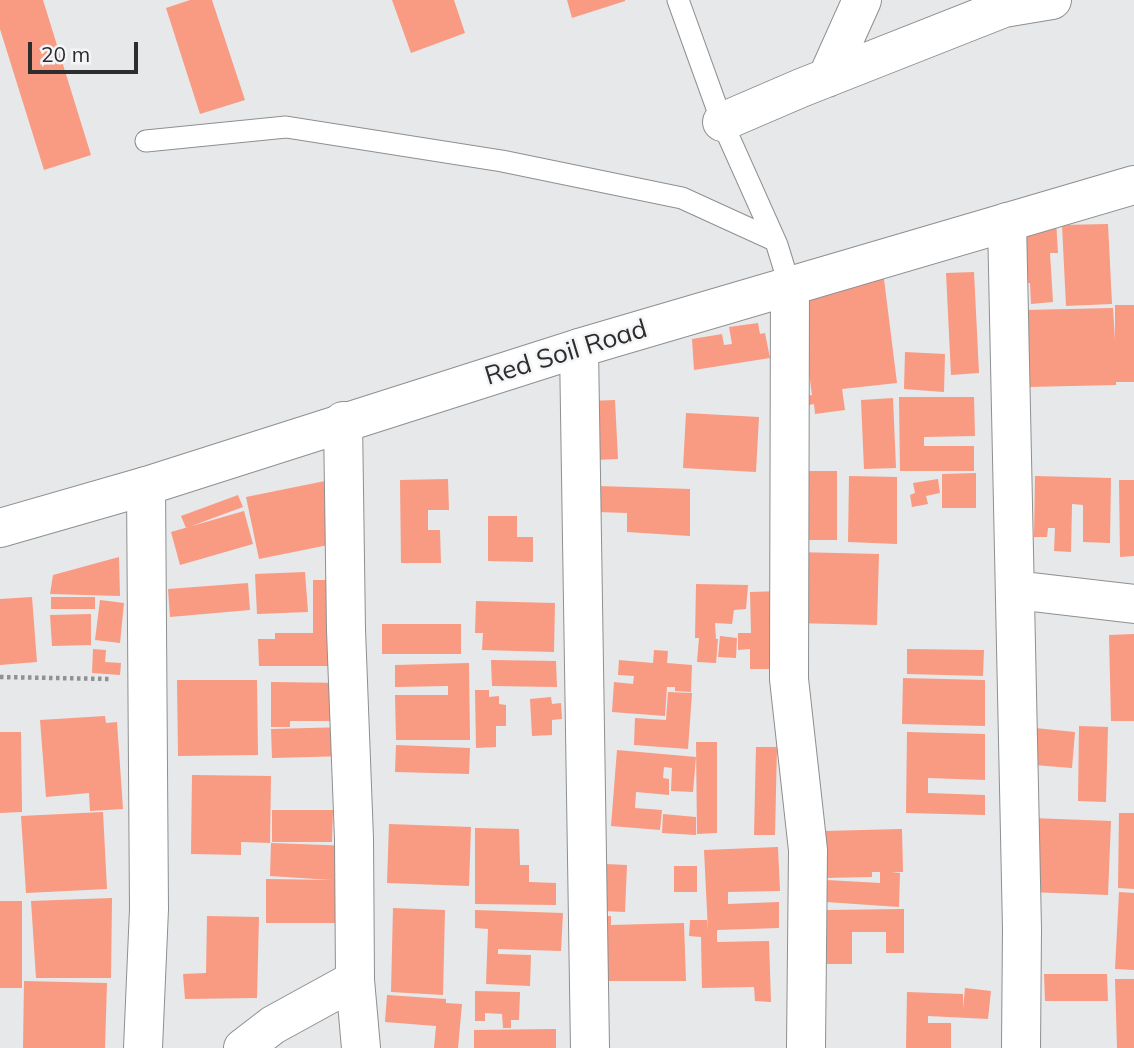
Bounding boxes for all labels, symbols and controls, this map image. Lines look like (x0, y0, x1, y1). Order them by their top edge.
scale bar (32, 28, 142, 72)
text: 20 m (41, 41, 90, 67)
street label: Red Soil Road (481, 313, 651, 393)

